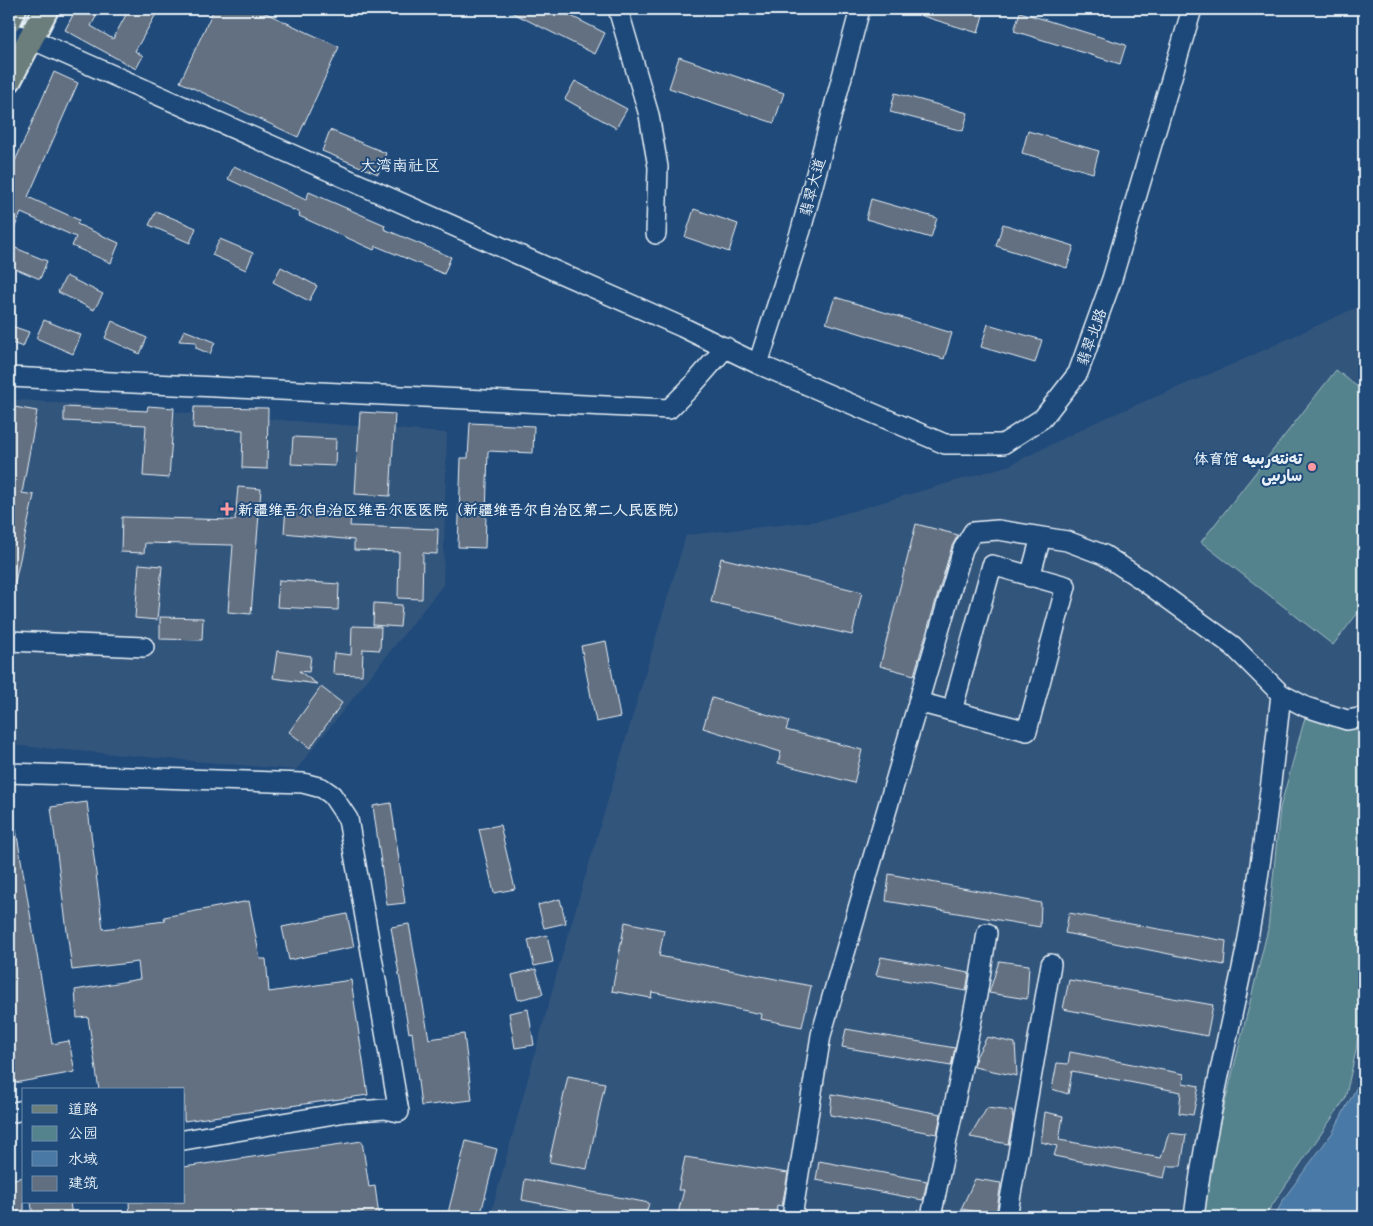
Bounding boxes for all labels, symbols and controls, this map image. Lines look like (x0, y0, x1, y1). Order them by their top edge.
district label: 大湾南社区 (360, 155, 440, 175)
street label: 翡翠大道 (795, 156, 829, 218)
street label: 翡翠北路 (1072, 306, 1110, 368)
place label: 体育馆 تەنتەربىيە سارىيى (1194, 449, 1303, 486)
marker: 体育馆 تەنتەربىيە سارىيى (1306, 461, 1318, 473)
place label: 新疆维吾尔自治区维吾尔医医院（新疆维吾尔自治区第二人民医院） (238, 500, 688, 519)
marker: 新疆维吾尔自治区维吾尔医医院（新疆维吾尔自治区第二人民医院） (220, 502, 234, 516)
legend (22, 1088, 185, 1204)
text: 道路 (68, 1099, 98, 1118)
text: 公园 (68, 1123, 98, 1142)
text: 水域 (68, 1149, 98, 1168)
text: 建筑 (68, 1173, 98, 1192)

